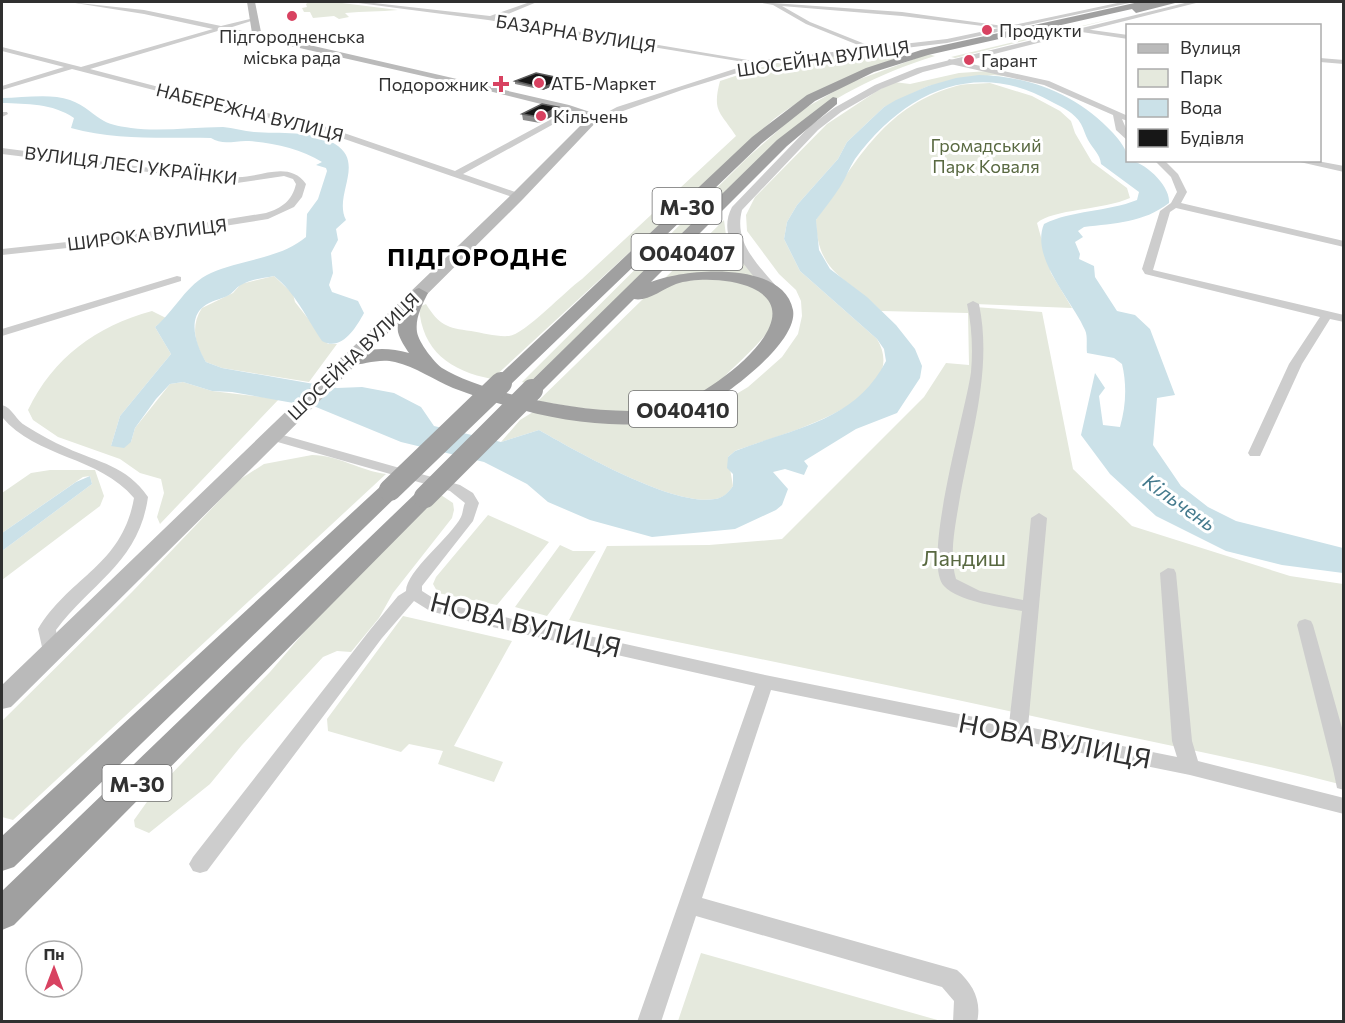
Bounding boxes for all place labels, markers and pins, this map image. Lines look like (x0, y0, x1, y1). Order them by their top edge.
marker: Підгородненська міська рада (285, 9, 299, 23)
place label: Продукти (999, 19, 1082, 41)
marker: Продукти (980, 23, 994, 37)
place label: Підгородненська міська рада (219, 25, 365, 68)
place label: Гарант (981, 49, 1038, 71)
marker: Гарант (962, 53, 976, 67)
place label: АТБ-Маркет (551, 72, 657, 94)
place label: Подорожник (378, 73, 489, 95)
marker: АТБ-Маркет (532, 76, 546, 90)
marker: Подорожник (494, 77, 508, 91)
place label: Кільчень (553, 105, 628, 127)
marker: Кільчень (534, 109, 548, 123)

